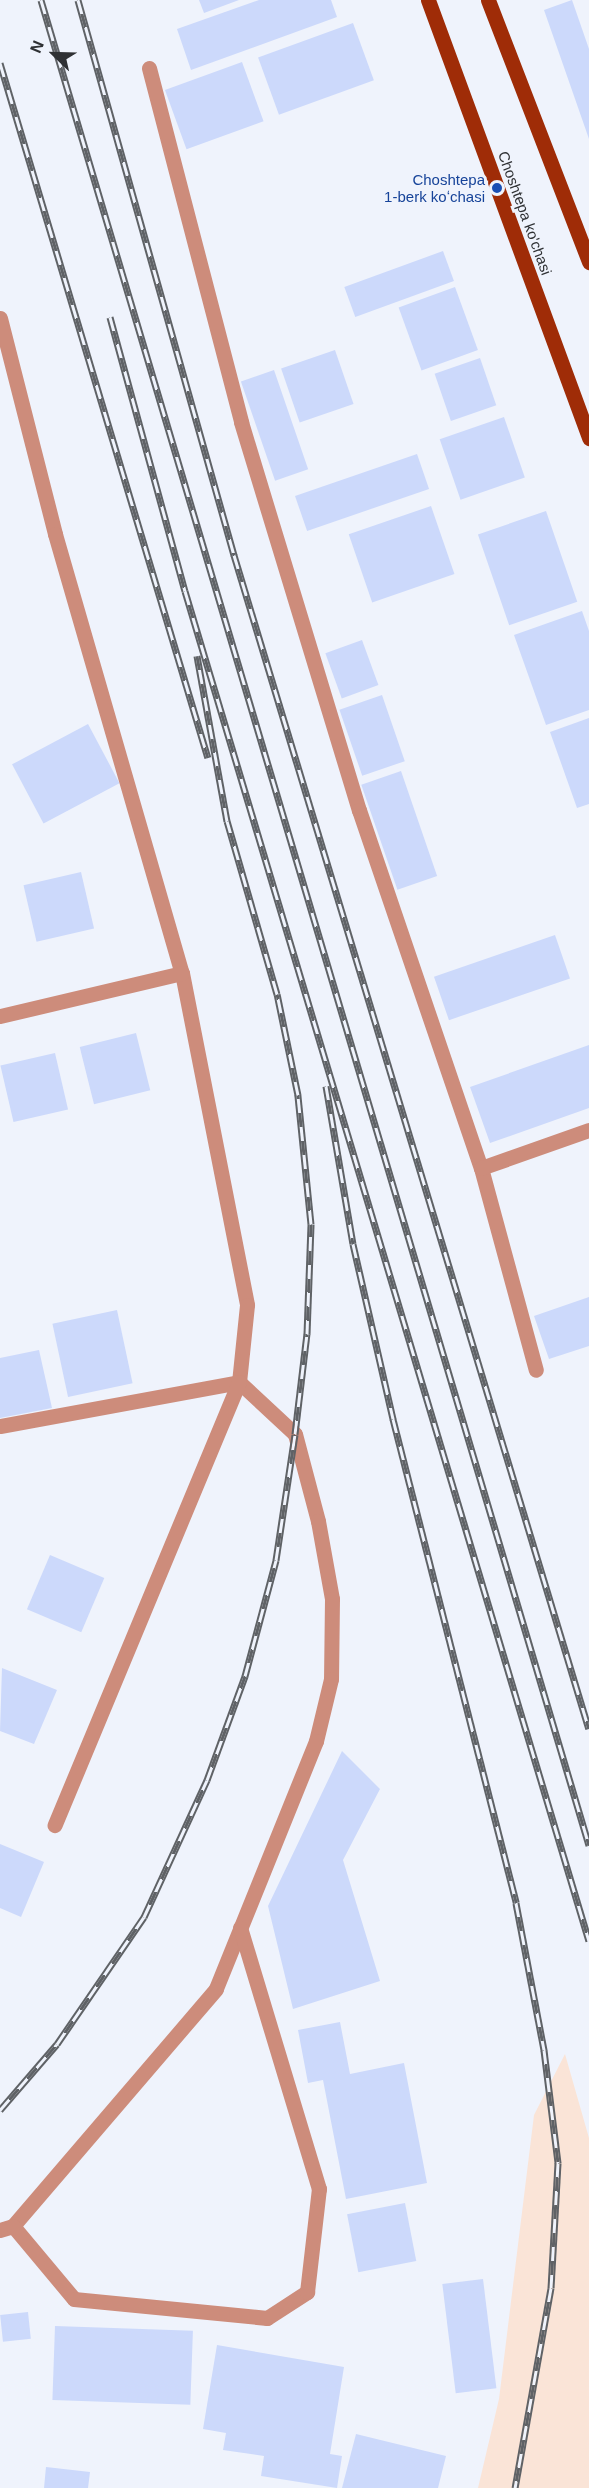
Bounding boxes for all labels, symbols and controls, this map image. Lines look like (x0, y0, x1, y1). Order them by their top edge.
north arrow (24, 24, 84, 84)
text: N (27, 38, 47, 55)
street label: Choshtepa ko'chasi (494, 149, 556, 277)
place label: Choshtepa 1-berk koʻchasi (384, 170, 485, 205)
marker: Choshtepa 1-berk koʻchasi (490, 181, 504, 195)

